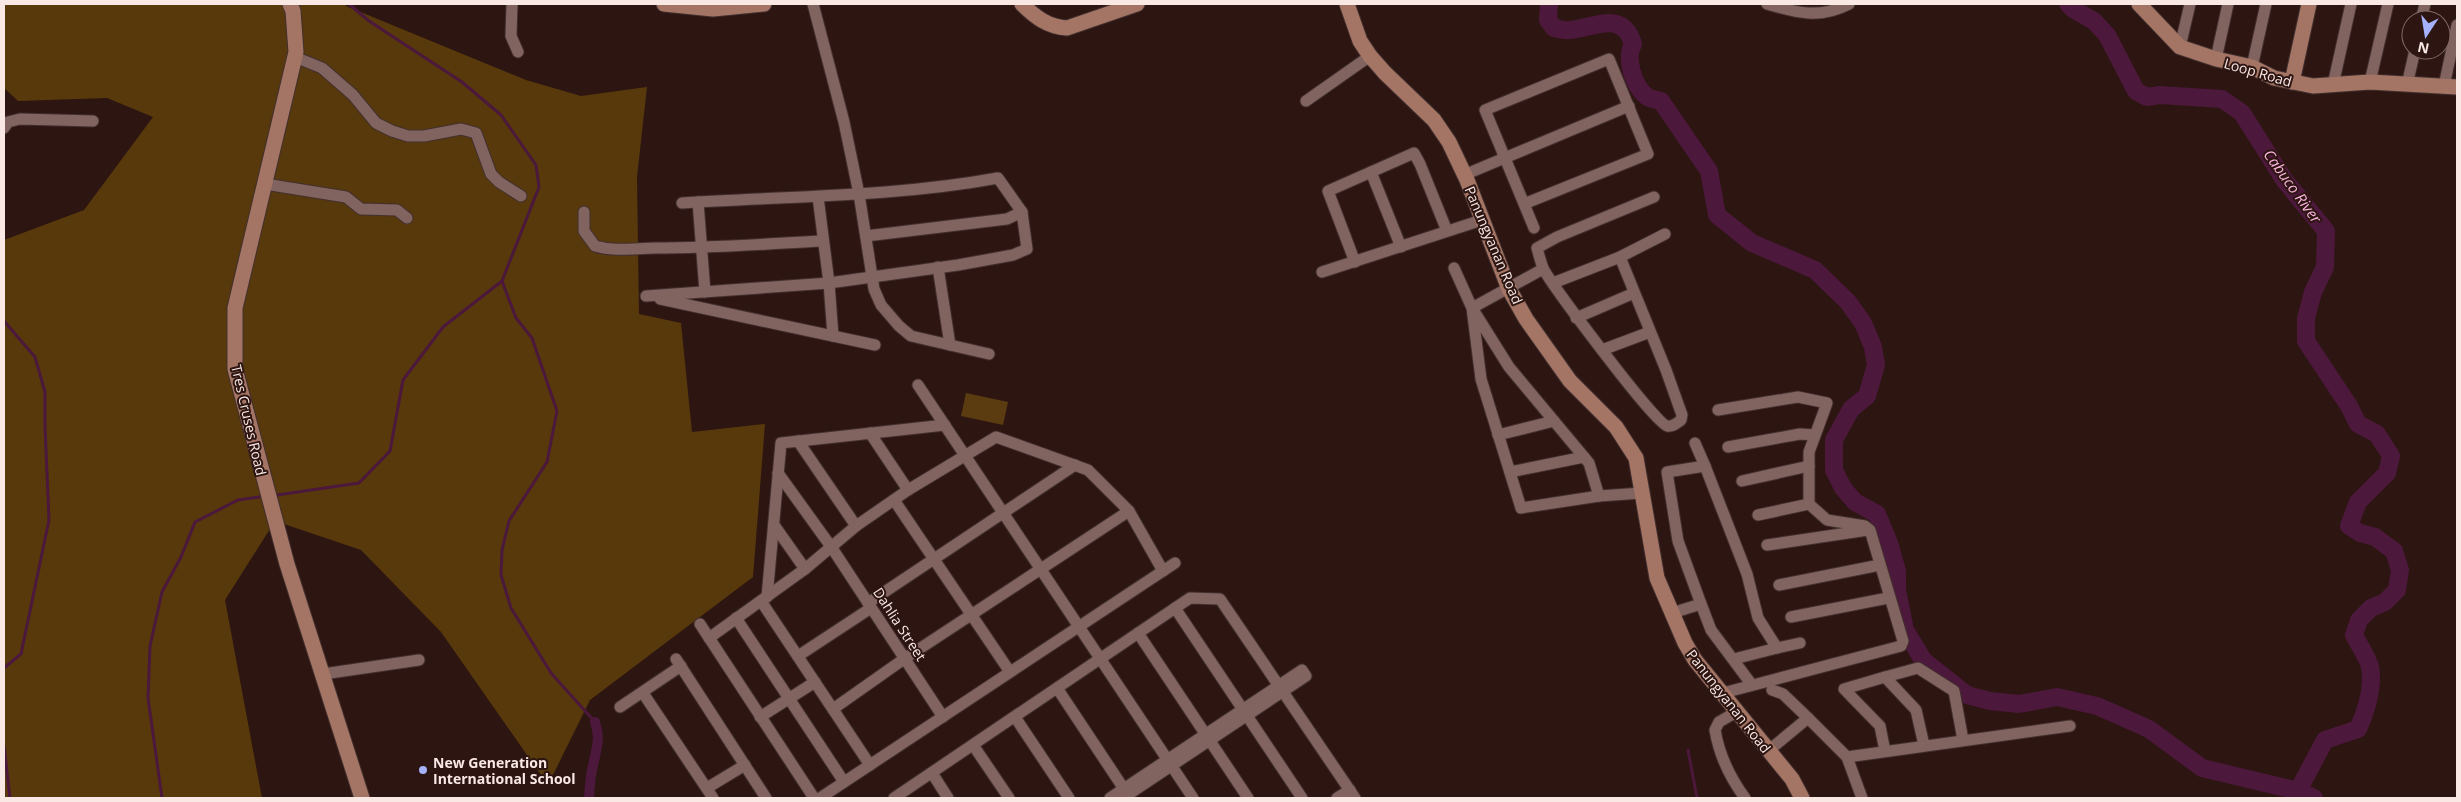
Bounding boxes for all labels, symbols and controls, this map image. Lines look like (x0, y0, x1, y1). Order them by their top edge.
north arrow (2401, 10, 2451, 60)
text: N (2416, 38, 2431, 59)
street label: Loop Road (2222, 53, 2294, 91)
water label: Cabuco River (2260, 145, 2327, 228)
street label: Panungyanan Road (1461, 183, 1527, 307)
street label: Tres Cruses Road (227, 363, 271, 477)
street label: Dahlia Street (869, 584, 931, 664)
street label: Panungyanan Road (1683, 645, 1775, 757)
place label: New Generation International School (433, 753, 576, 788)
marker: New Generation International School (417, 764, 429, 776)

